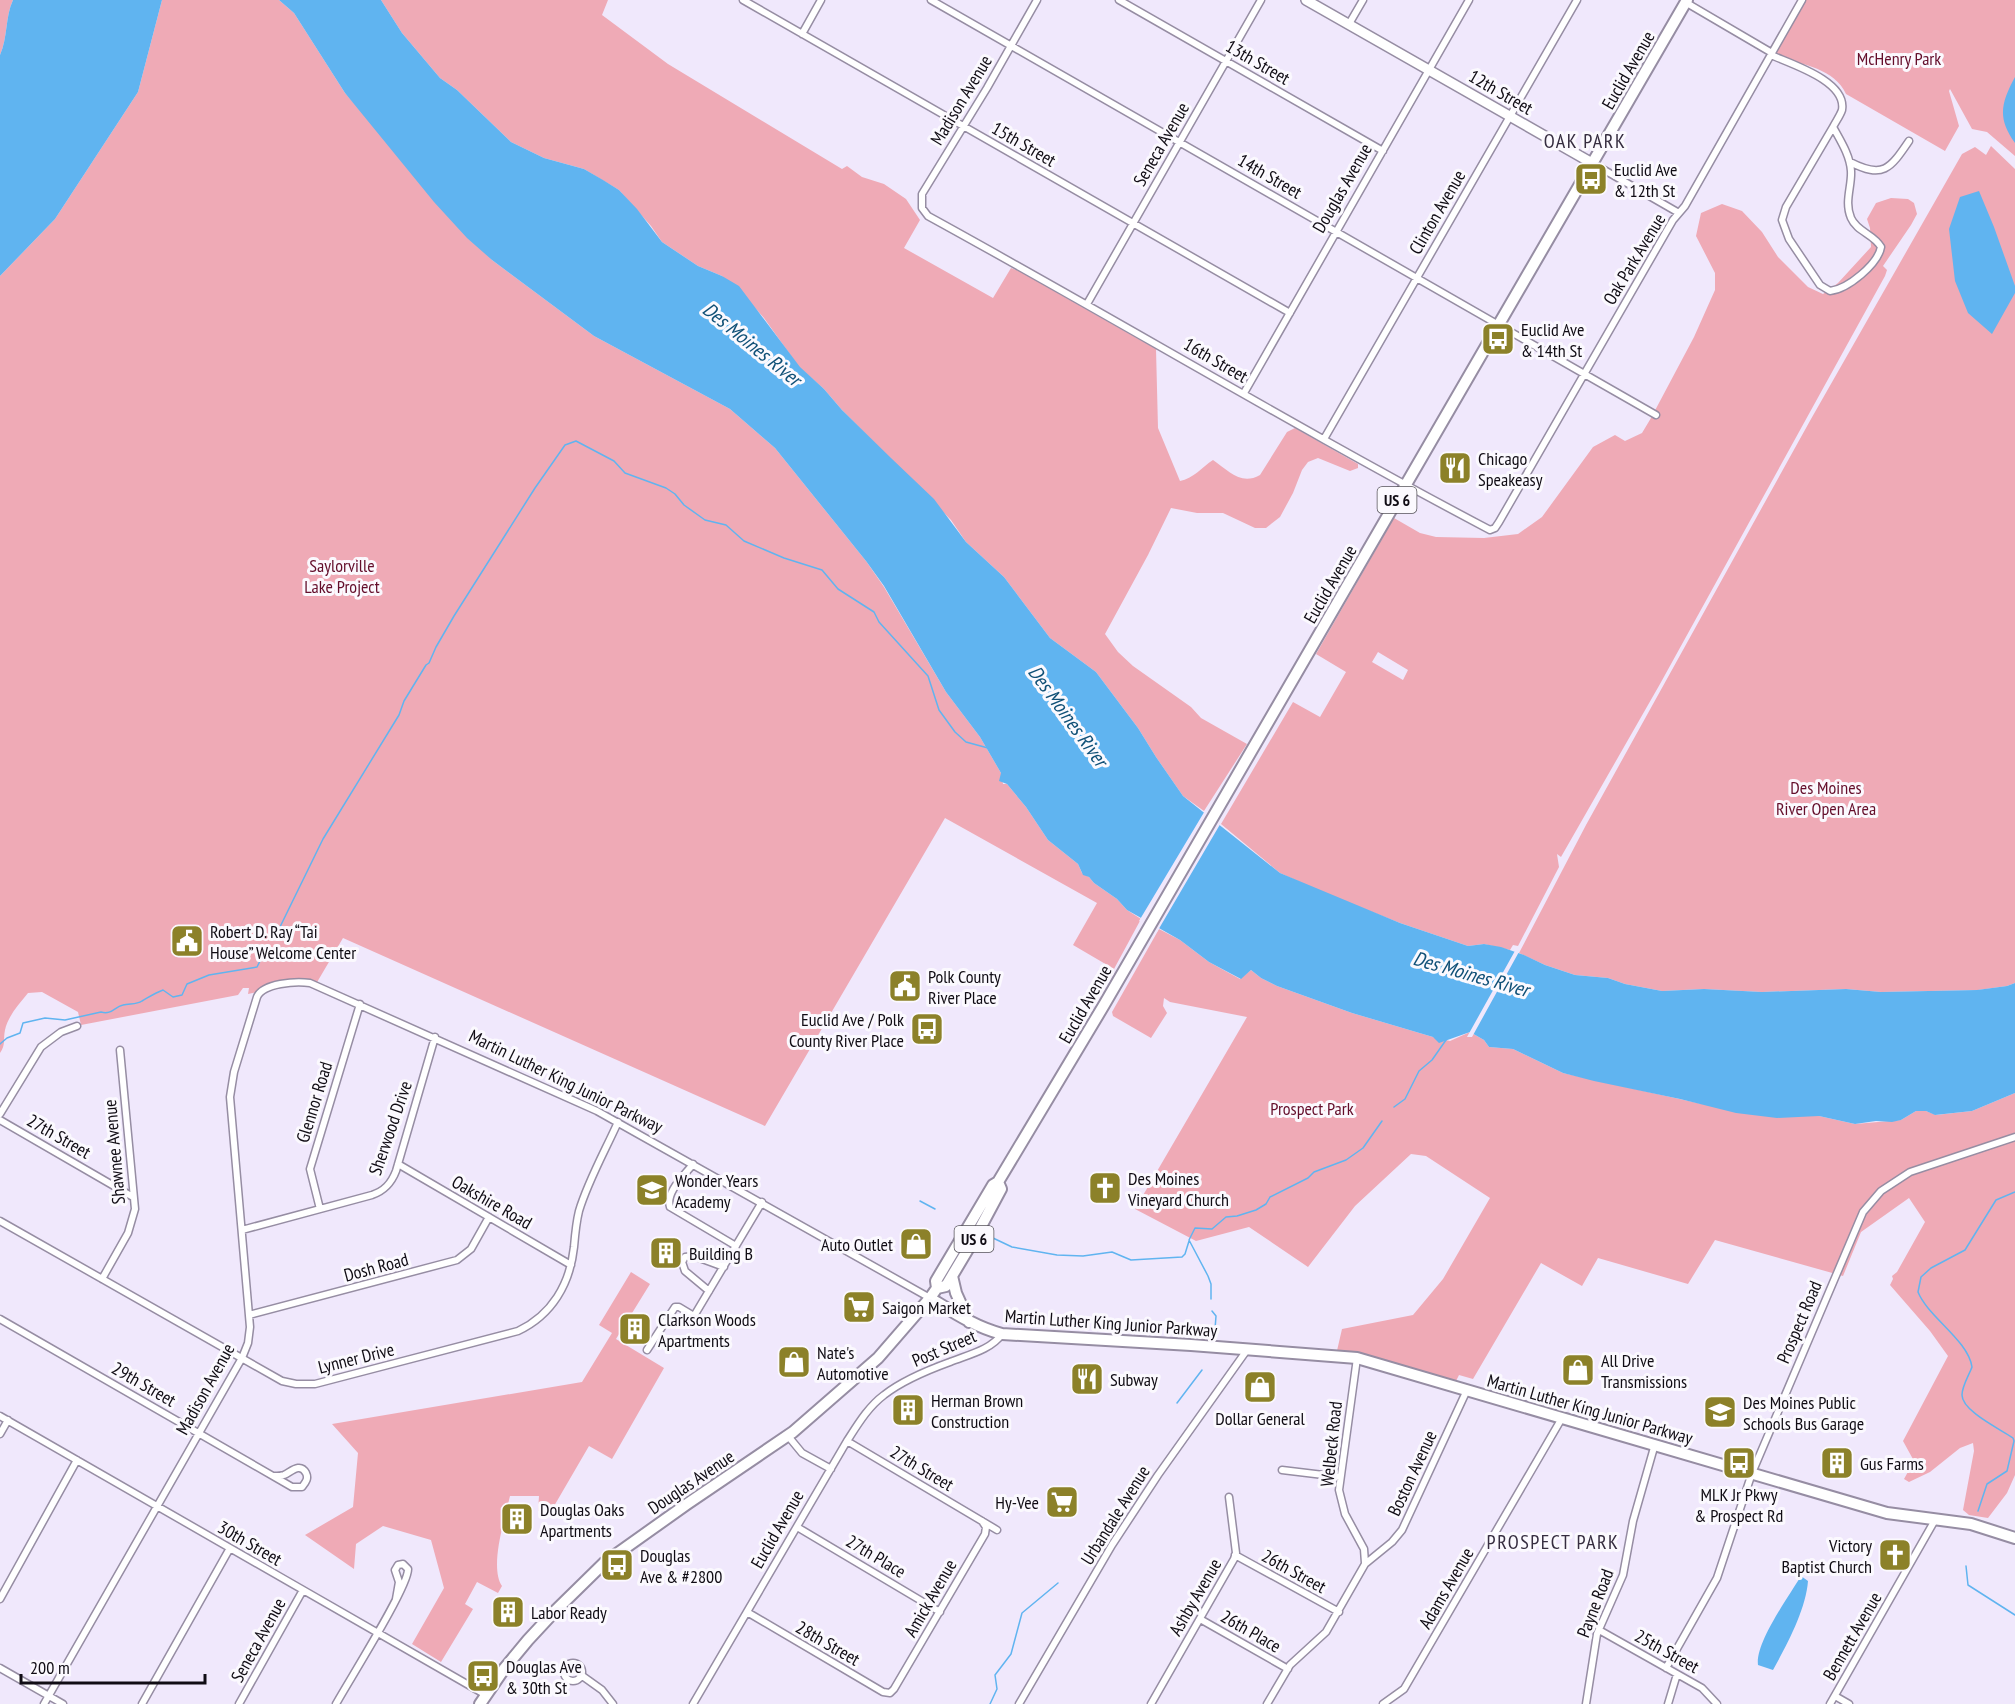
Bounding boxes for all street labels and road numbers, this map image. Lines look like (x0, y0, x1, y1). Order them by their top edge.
street label: Euclid Avenue (1596, 27, 1660, 113)
street label: 13th Street (1222, 35, 1294, 90)
street label: Madison Avenue (925, 51, 997, 149)
street label: 12th Street (1465, 65, 1537, 120)
street label: Seneca Avenue (1128, 98, 1194, 190)
street label: 15th Street (988, 117, 1060, 172)
street label: Douglas Avenue (1307, 139, 1377, 237)
street label: 14th Street (1234, 149, 1306, 204)
street label: Clinton Avenue (1404, 166, 1470, 258)
street label: Oak Park Avenue (1598, 209, 1670, 309)
street label: 16th Street (1180, 333, 1252, 388)
road number: US 6 (1378, 487, 1416, 513)
street label: Euclid Avenue (1298, 541, 1362, 627)
street label: Euclid Avenue (1053, 961, 1117, 1047)
street label: Martin Luther King Junior Parkway (465, 1024, 667, 1138)
street label: Glennor Road (291, 1059, 337, 1145)
street label: Sherwood Drive (363, 1078, 417, 1178)
street label: Shawnee Avenue (98, 1099, 130, 1205)
street label: 27th Street (23, 1109, 95, 1163)
street label: Oakshire Road (448, 1170, 536, 1234)
road number: US 6 (954, 1226, 994, 1252)
street label: Dosh Road (341, 1247, 411, 1287)
street label: Prospect Road (1771, 1277, 1827, 1367)
street label: Martin Luther King Junior Parkway (1004, 1304, 1218, 1342)
street label: Post Street (908, 1324, 980, 1372)
street label: Lynner Drive (316, 1337, 396, 1379)
street label: Madison Avenue (170, 1339, 240, 1439)
street label: 29th Street (108, 1357, 180, 1412)
street label: Martin Luther King Junior Parkway (1485, 1369, 1696, 1449)
street label: Welbeck Road (1315, 1400, 1347, 1488)
street label: Boston Avenue (1382, 1427, 1442, 1519)
street label: 27th Street (886, 1440, 958, 1496)
street label: Douglas Avenue (643, 1445, 739, 1519)
street label: Urbandale Avenue (1075, 1461, 1155, 1569)
street label: Euclid Avenue (745, 1486, 809, 1572)
street label: 30th Street (214, 1516, 286, 1571)
street label: 27th Place (842, 1529, 910, 1583)
street label: Adams Avenue (1413, 1543, 1479, 1633)
street label: 26th Street (1258, 1544, 1330, 1598)
street label: Ashby Avenue (1164, 1554, 1226, 1640)
street label: Amick Avenue (899, 1555, 961, 1641)
street label: Payne Road (1571, 1566, 1619, 1640)
street label: Bennett Avenue (1818, 1588, 1886, 1684)
street label: Seneca Avenue (225, 1594, 291, 1686)
street label: 26th Place (1217, 1605, 1285, 1657)
street label: 28th Street (792, 1616, 864, 1671)
street label: 25th Street (1631, 1624, 1703, 1678)

